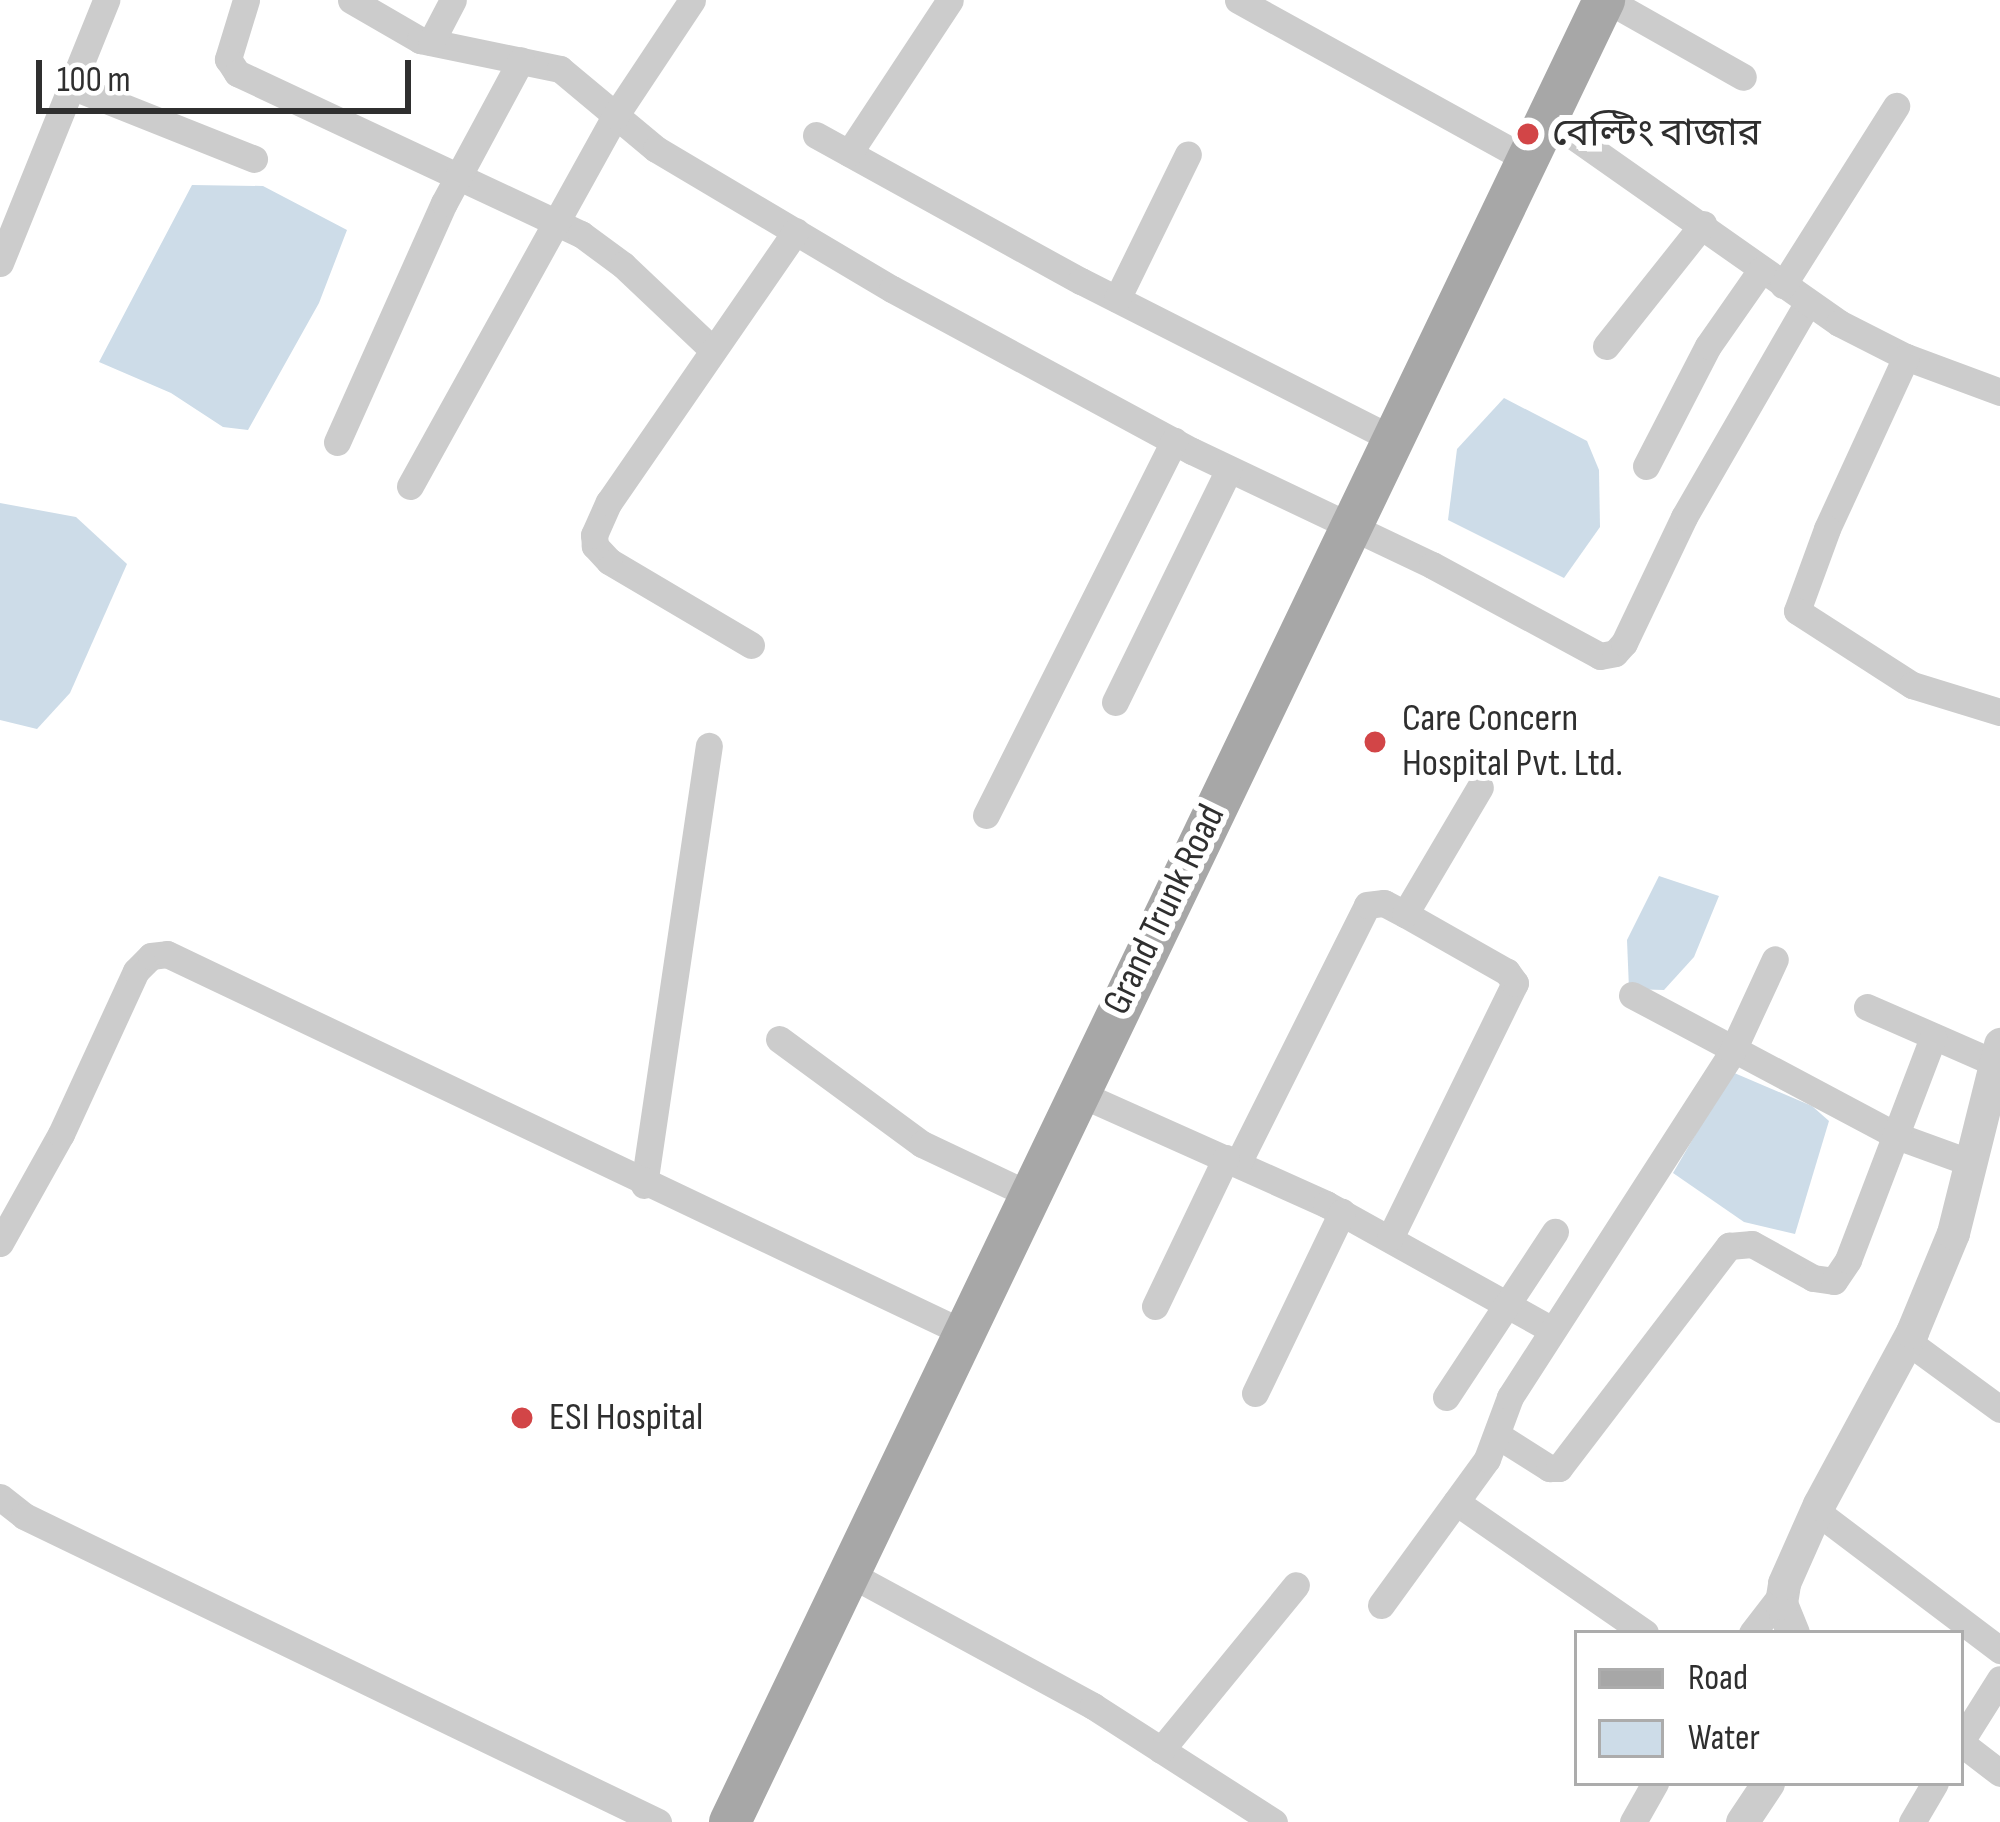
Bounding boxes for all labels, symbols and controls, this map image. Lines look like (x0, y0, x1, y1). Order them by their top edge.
scale bar (42, 36, 417, 110)
text: 100 m (57, 59, 131, 102)
place label: বেল্টিং বাজার (1552, 111, 1761, 157)
marker: বেল্টিং বাজার (1515, 121, 1541, 147)
place label: Care Concern Hospital Pvt. Ltd. (1402, 697, 1623, 788)
marker: Care Concern Hospital Pvt. Ltd. (1359, 726, 1391, 758)
street label: Grand Trunk Road (1094, 798, 1236, 1022)
place label: ESI Hospital (549, 1395, 703, 1441)
marker: ESI Hospital (506, 1402, 538, 1434)
legend (1574, 1630, 1964, 1786)
text: Road (1688, 1657, 1748, 1700)
text: Water (1688, 1717, 1760, 1760)

